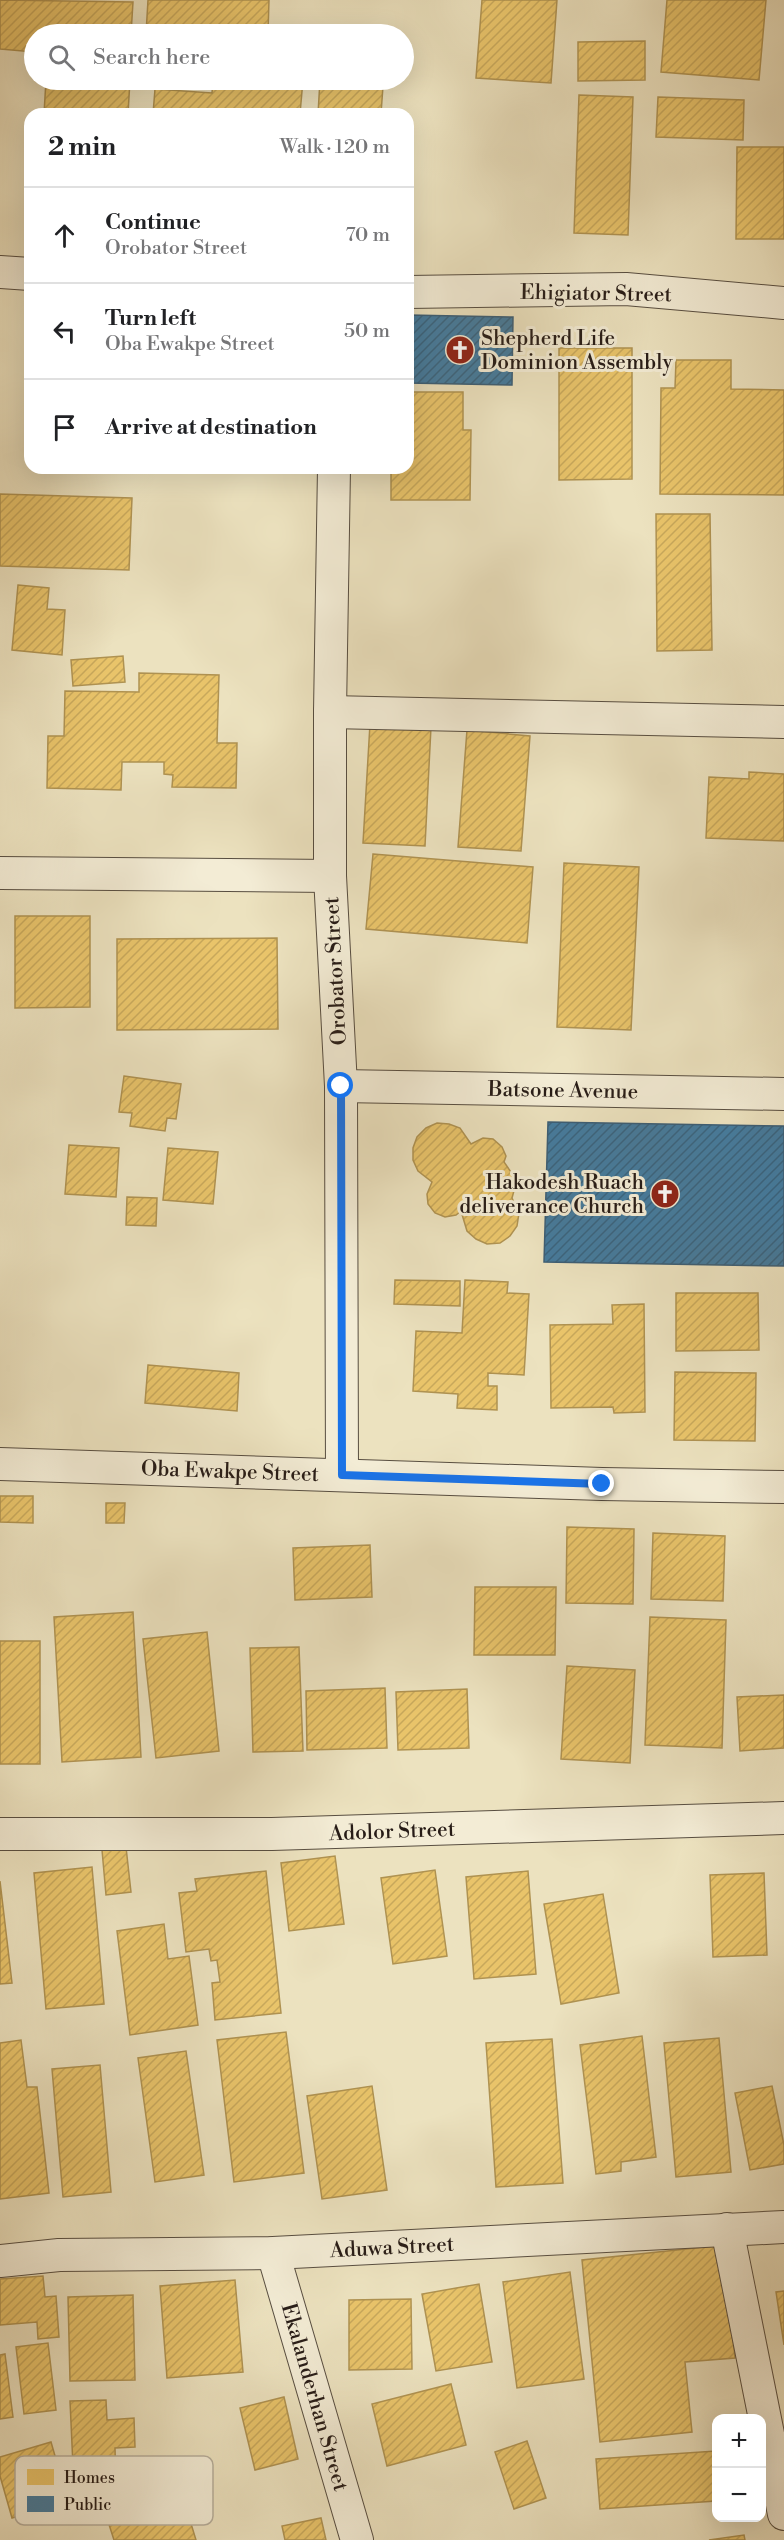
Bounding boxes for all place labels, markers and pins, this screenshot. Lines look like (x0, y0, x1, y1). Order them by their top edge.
place label: Shepherd Life Dominion Assembly (481, 326, 674, 376)
church icon: Shepherd Life Dominion Assembly (444, 334, 476, 366)
place label: Hakodesh Ruach deliverance Church (459, 1170, 644, 1220)
church icon: Hakodesh Ruach deliverance Church (649, 1178, 681, 1210)

